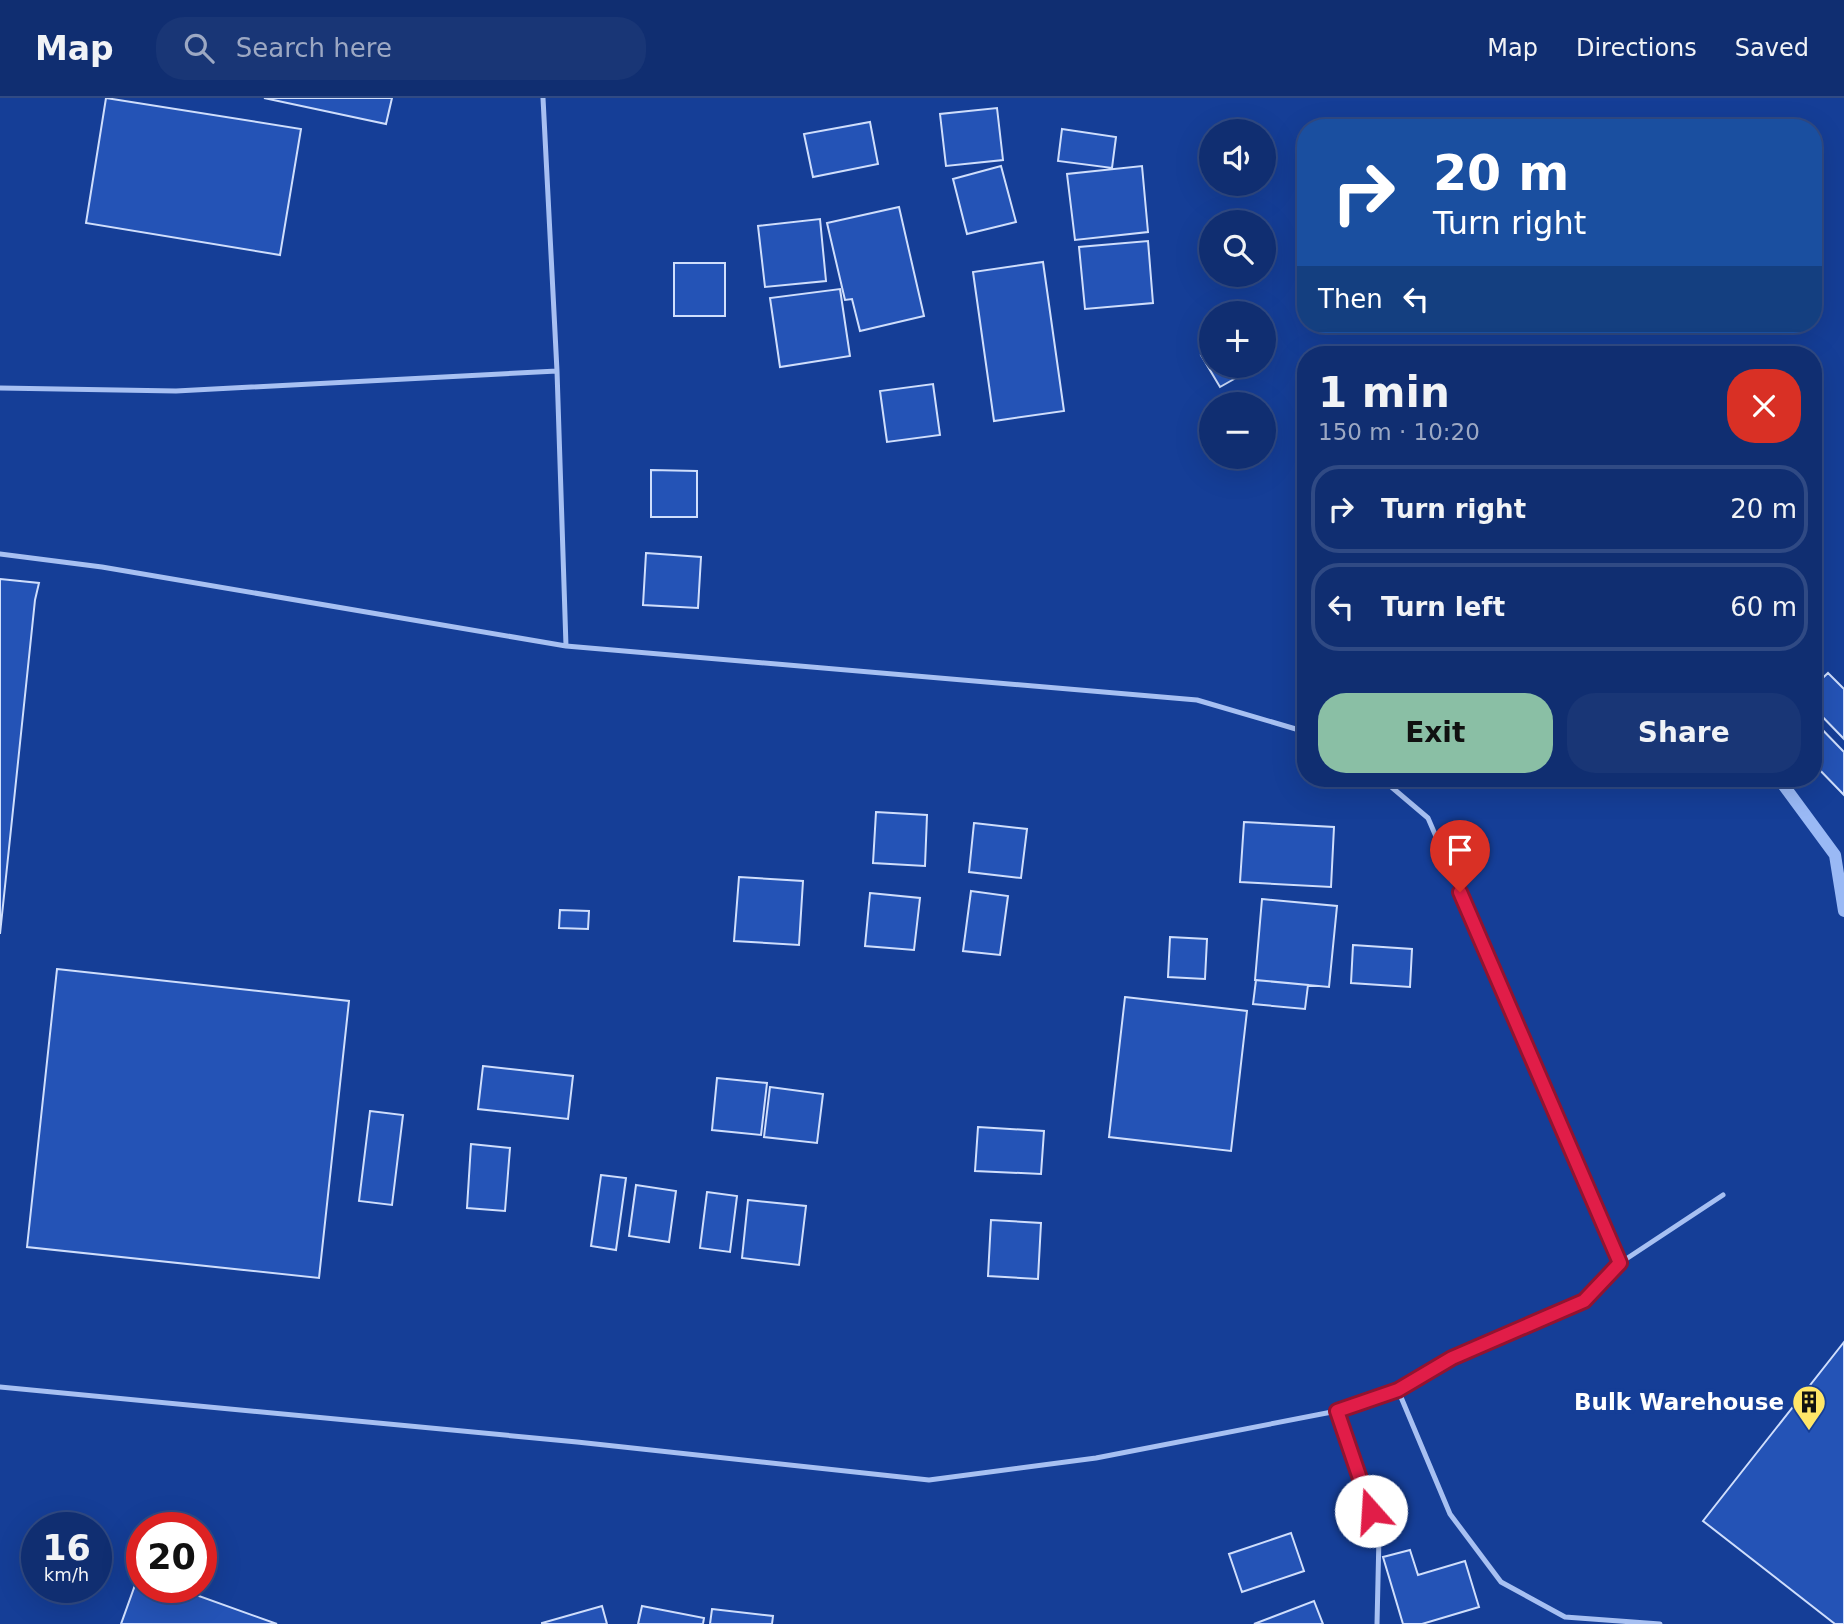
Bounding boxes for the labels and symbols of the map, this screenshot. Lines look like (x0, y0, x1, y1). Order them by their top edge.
pin (1430, 820, 1490, 892)
building icon: Bulk Warehouse (1790, 1383, 1828, 1432)
place label: Bulk Warehouse (1574, 1389, 1784, 1415)
position arrow (1334, 1474, 1408, 1548)
speed limit sign: 20 (126, 1512, 217, 1603)

